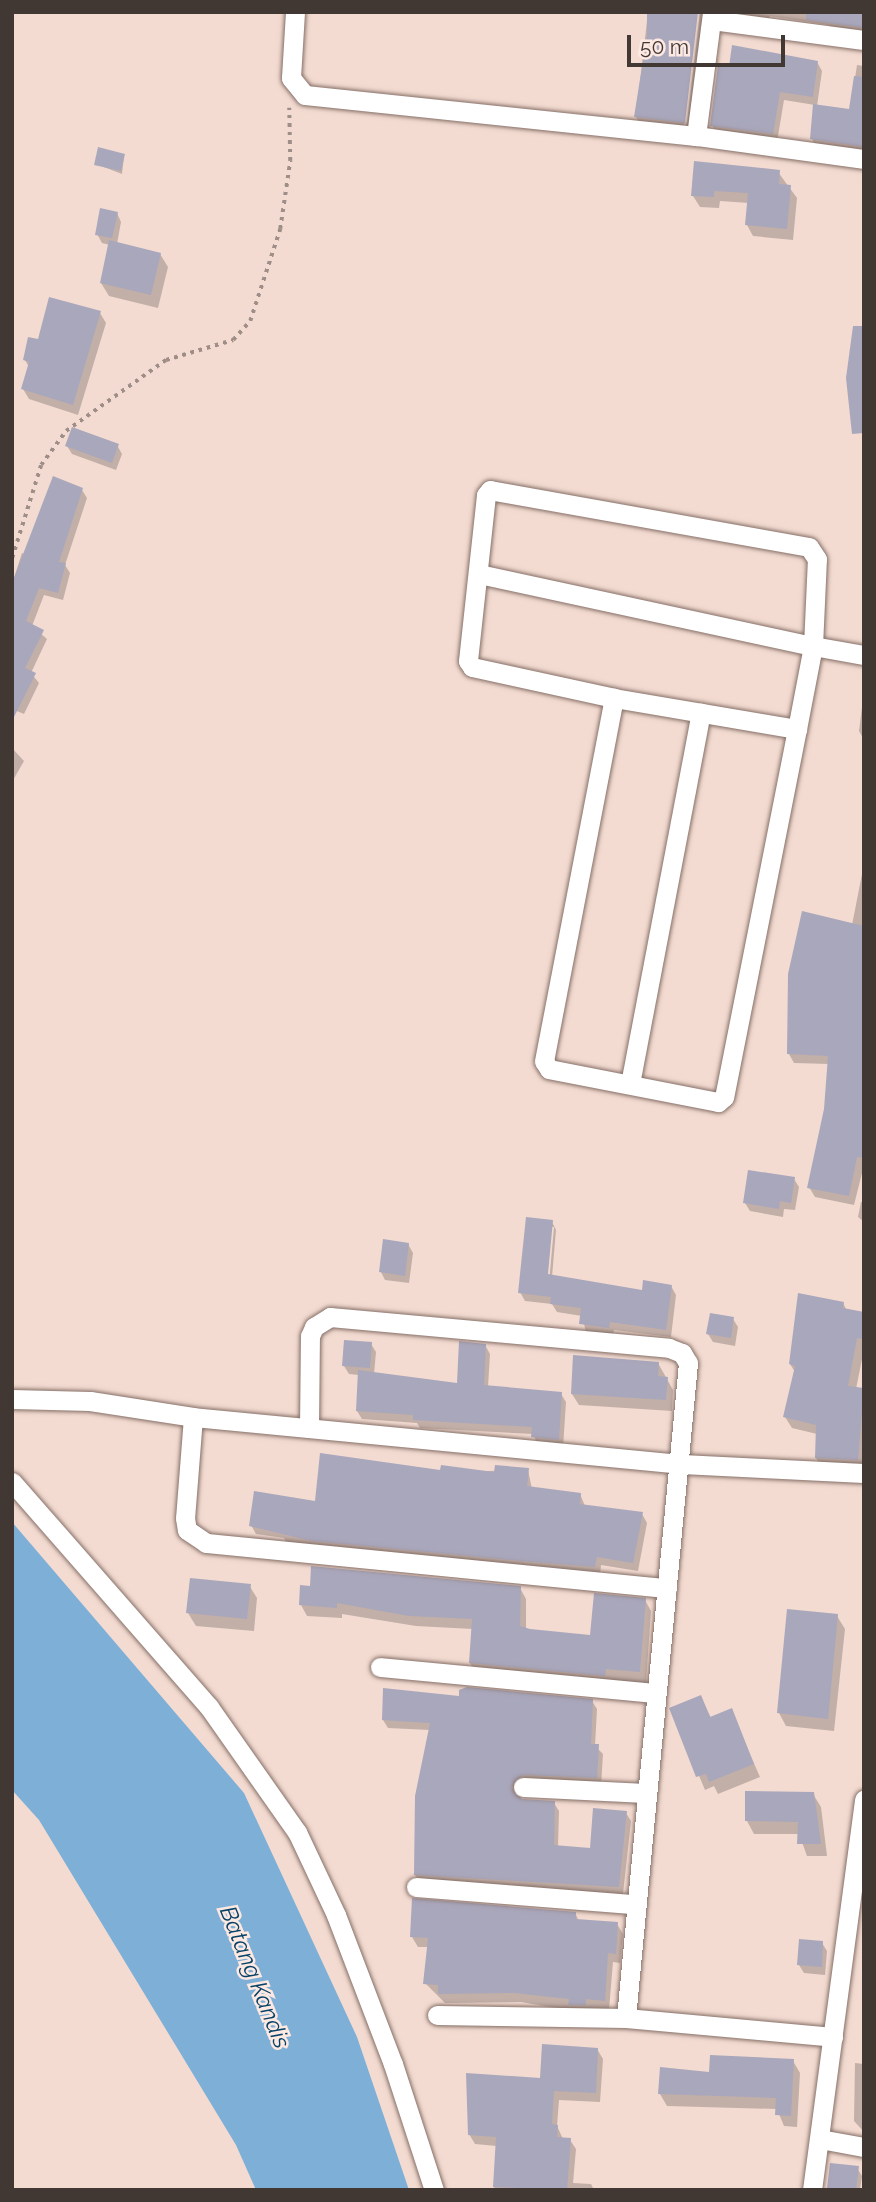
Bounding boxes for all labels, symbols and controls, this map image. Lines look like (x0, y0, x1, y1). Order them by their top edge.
scale bar (631, 21, 788, 65)
text: 50 m (640, 34, 689, 59)
water label: Batang Kandis (214, 1902, 296, 2052)

